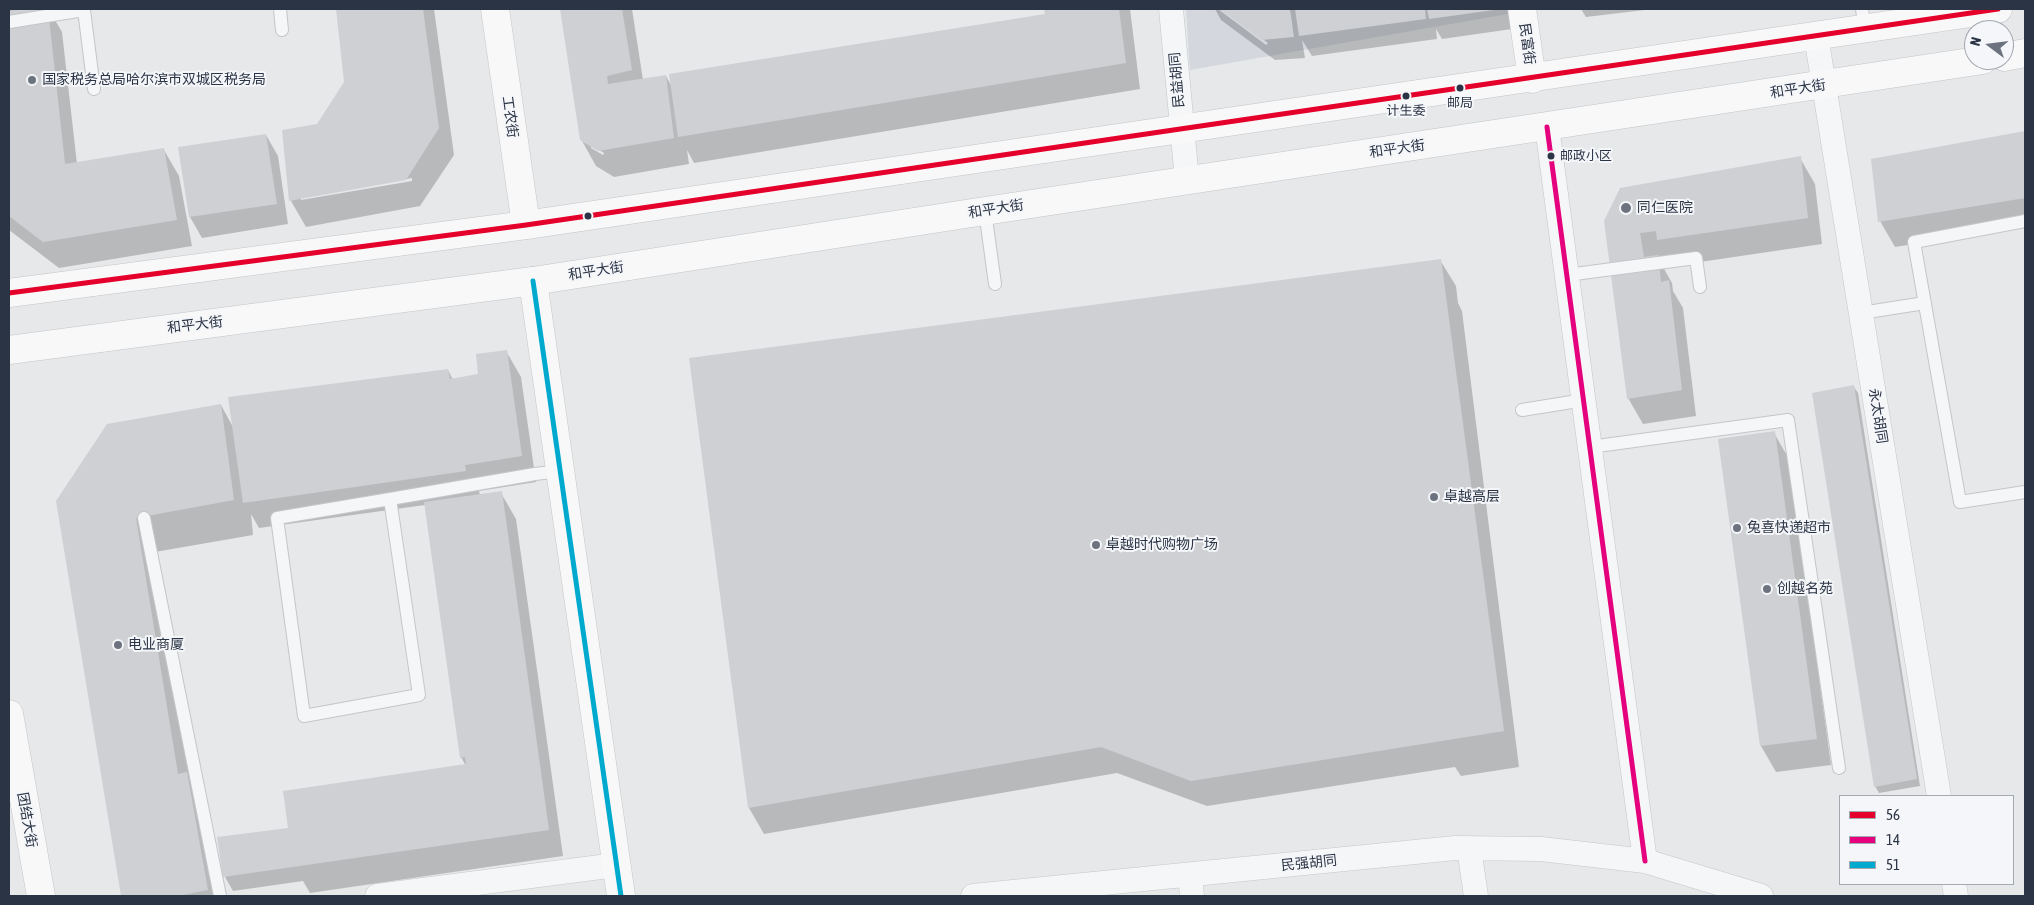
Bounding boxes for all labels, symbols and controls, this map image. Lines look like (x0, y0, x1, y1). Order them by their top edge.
north arrow (1964, 20, 2014, 70)
street label: 民富街 (1516, 22, 1538, 66)
text: N (1967, 35, 1984, 47)
street label: 民益胡同 (1166, 51, 1188, 109)
place label: 国家税务总局哈尔滨市双城区税务局 (42, 72, 266, 88)
marker: 国家税务总局哈尔滨市双城区税务局 (26, 74, 38, 86)
street label: 和平大街 (1769, 76, 1827, 102)
marker: 邮局 (1455, 83, 1465, 93)
marker: 计生委 (1401, 91, 1411, 101)
street label: 工农街 (499, 95, 521, 139)
place label: 邮局 (1447, 95, 1473, 111)
place label: 计生委 (1387, 103, 1425, 119)
street label: 和平大街 (1368, 137, 1426, 161)
place label: 邮政小区 (1560, 148, 1612, 164)
marker: 邮政小区 (1546, 151, 1556, 161)
street label: 和平大街 (967, 196, 1025, 222)
place label: 同仁医院 (1637, 200, 1693, 216)
marker: 同仁医院 (1619, 201, 1633, 215)
unlabelled marker (583, 211, 593, 221)
street label: 和平大街 (567, 258, 625, 284)
street label: 和平大街 (166, 313, 224, 337)
street label: 永太胡同 (1865, 387, 1891, 445)
place label: 卓越高层 (1444, 489, 1500, 505)
marker: 卓越高层 (1428, 491, 1440, 503)
place label: 兔喜快递超市 (1747, 520, 1831, 536)
marker: 兔喜快递超市 (1731, 522, 1743, 534)
place label: 卓越时代购物广场 (1106, 537, 1218, 553)
marker: 卓越时代购物广场 (1090, 539, 1102, 551)
place label: 创越名苑 (1777, 581, 1833, 597)
marker: 创越名苑 (1761, 583, 1773, 595)
place label: 电业商厦 (128, 637, 184, 653)
marker: 电业商厦 (112, 639, 124, 651)
street label: 团结大街 (14, 791, 40, 849)
legend (1839, 795, 2014, 885)
text: 56 (1886, 806, 1900, 823)
text: 14 (1886, 831, 1900, 848)
street label: 民强胡同 (1280, 852, 1338, 874)
text: 51 (1886, 856, 1900, 873)

